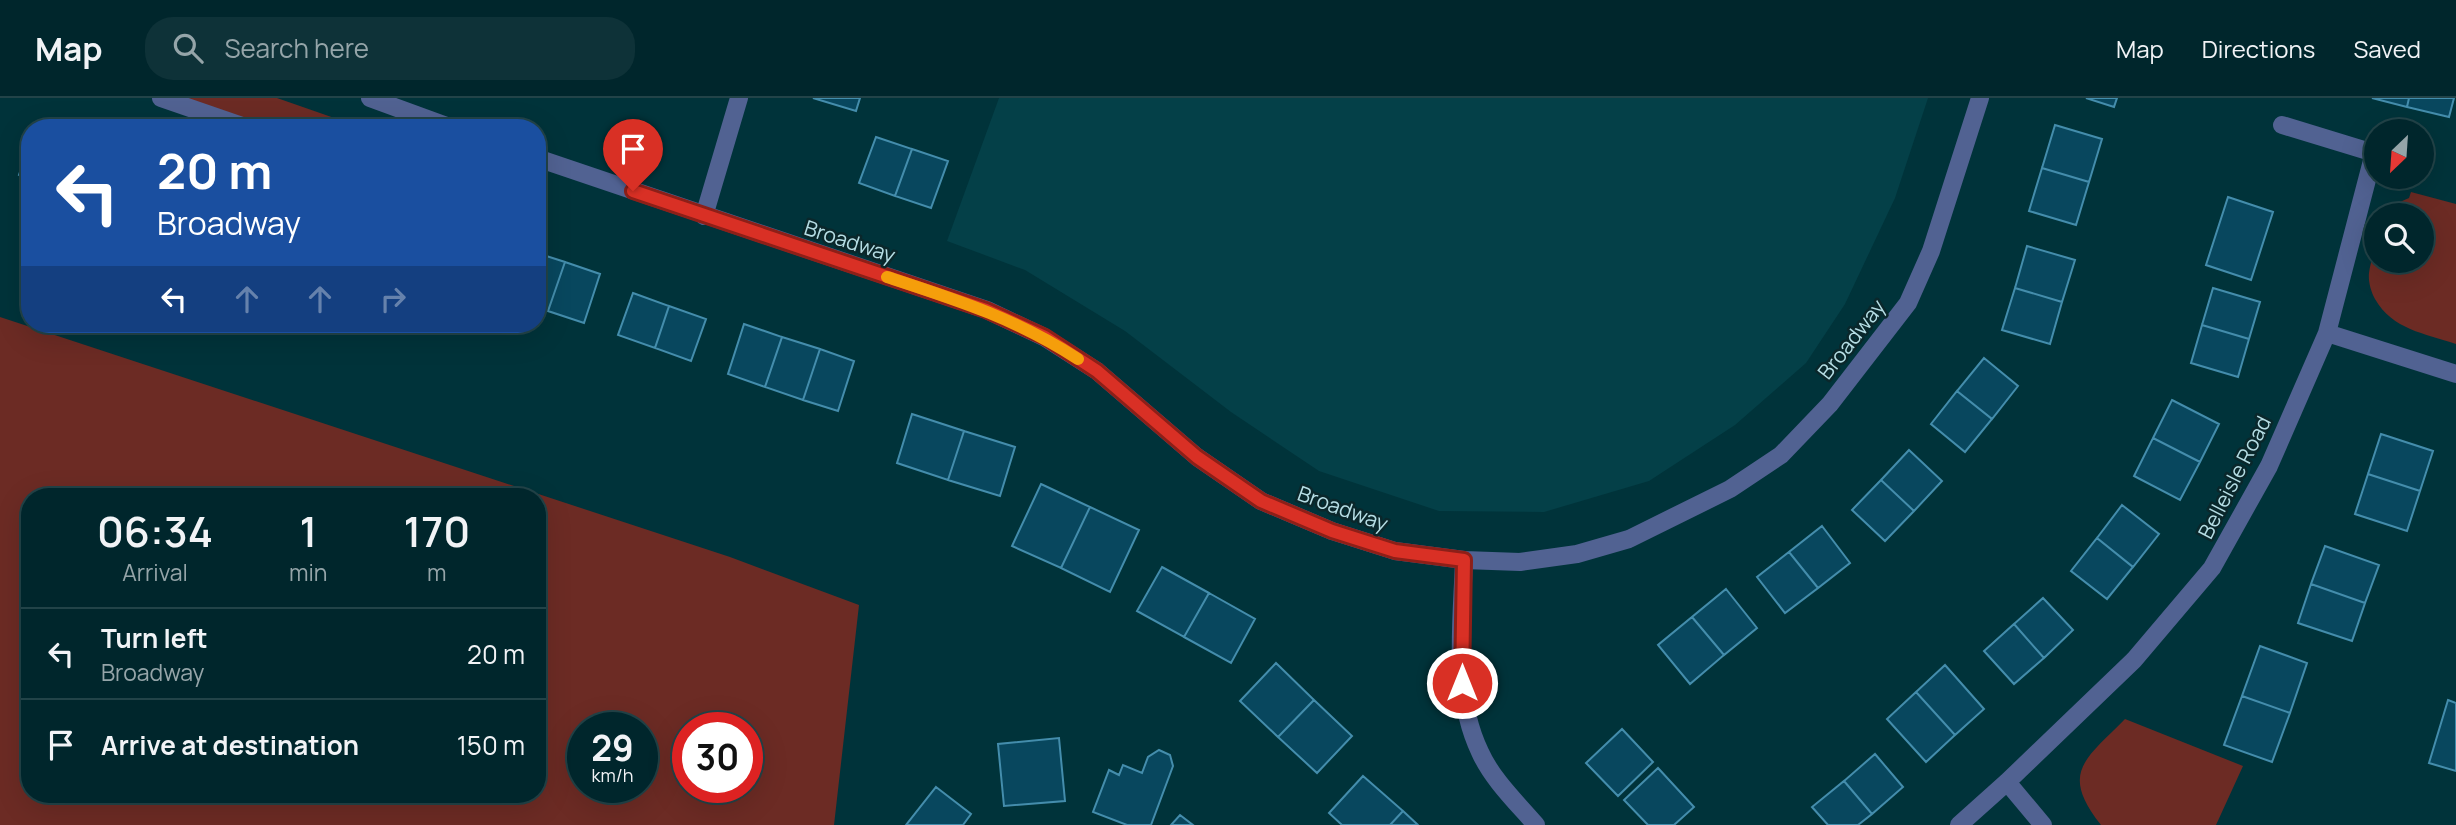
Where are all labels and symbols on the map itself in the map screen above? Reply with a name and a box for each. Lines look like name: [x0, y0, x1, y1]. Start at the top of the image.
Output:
pin: [603, 119, 663, 191]
north arrow: [2364, 119, 2434, 189]
street label: Broadway: [801, 213, 899, 269]
street label: Broadway: [1811, 293, 1891, 385]
street label: Belleisle Road: [2191, 411, 2277, 543]
street label: Broadway: [1294, 479, 1392, 537]
position arrow: [1425, 646, 1499, 720]
speed limit sign: 30: [672, 712, 763, 803]

